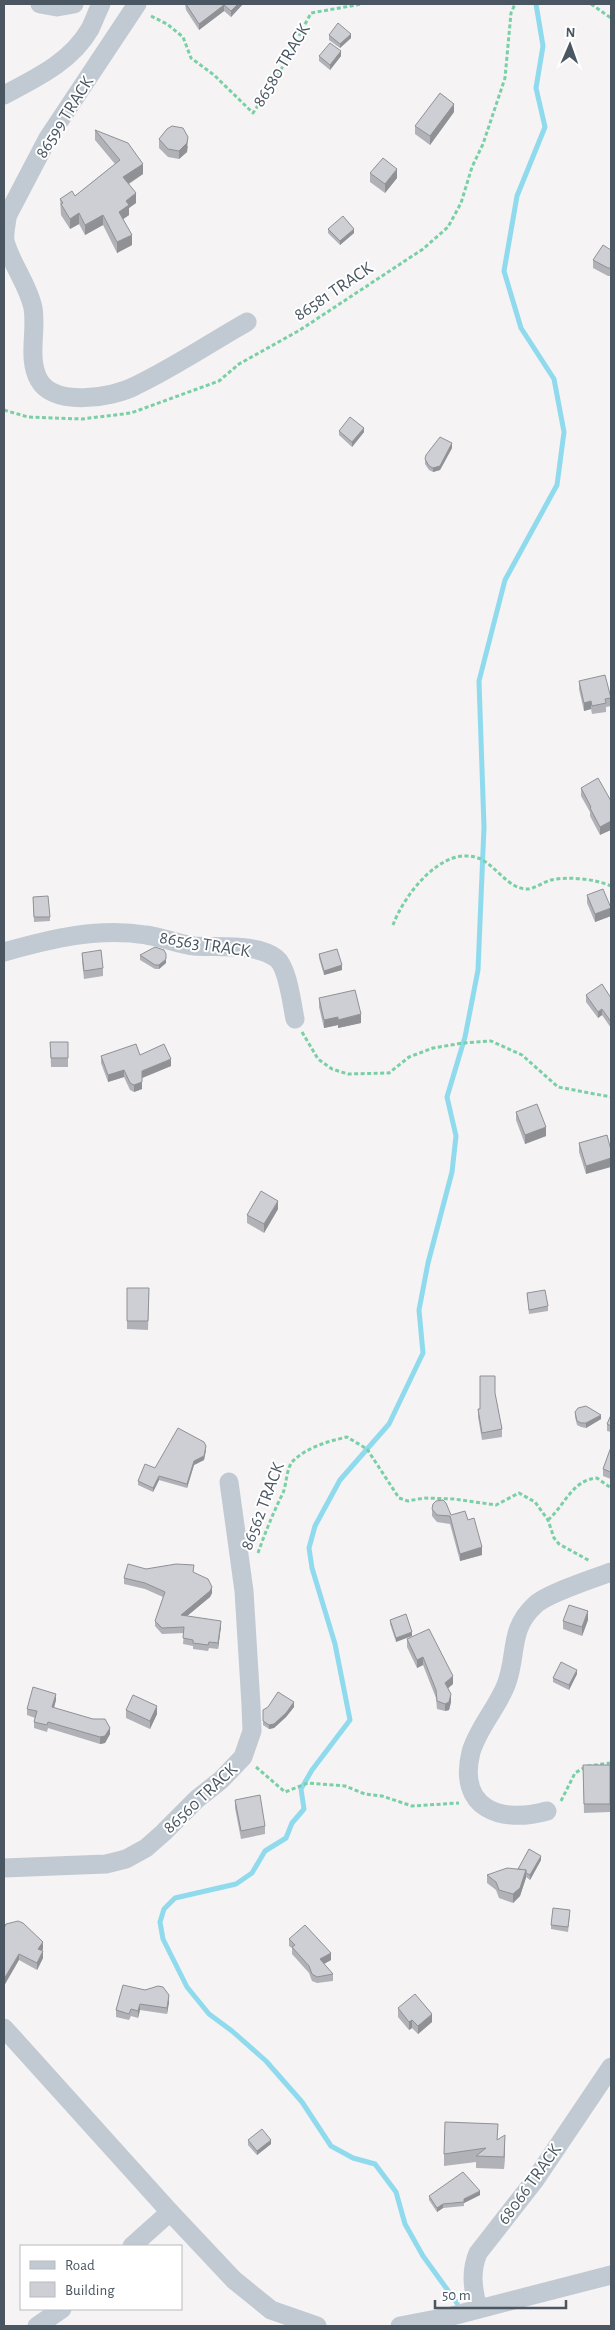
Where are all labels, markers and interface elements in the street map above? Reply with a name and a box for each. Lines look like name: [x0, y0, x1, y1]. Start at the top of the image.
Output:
north arrow: [545, 20, 595, 70]
street label: 86580 TRACK: [250, 21, 314, 110]
text: N: [565, 26, 576, 40]
street label: 86599 TRACK: [33, 73, 97, 162]
street label: 86581 TRACK: [291, 259, 376, 325]
street label: 86563 TRACK: [158, 929, 252, 961]
street label: 86562 TRACK: [238, 1460, 288, 1553]
street label: 86560 TRACK: [160, 1760, 241, 1837]
street label: 68066 TRACK: [495, 2141, 565, 2228]
legend: [20, 2245, 182, 2310]
text: Road: [65, 2258, 95, 2273]
scale bar: [435, 2278, 566, 2310]
text: Building: [65, 2283, 115, 2298]
text: 50 m: [442, 2288, 471, 2303]

